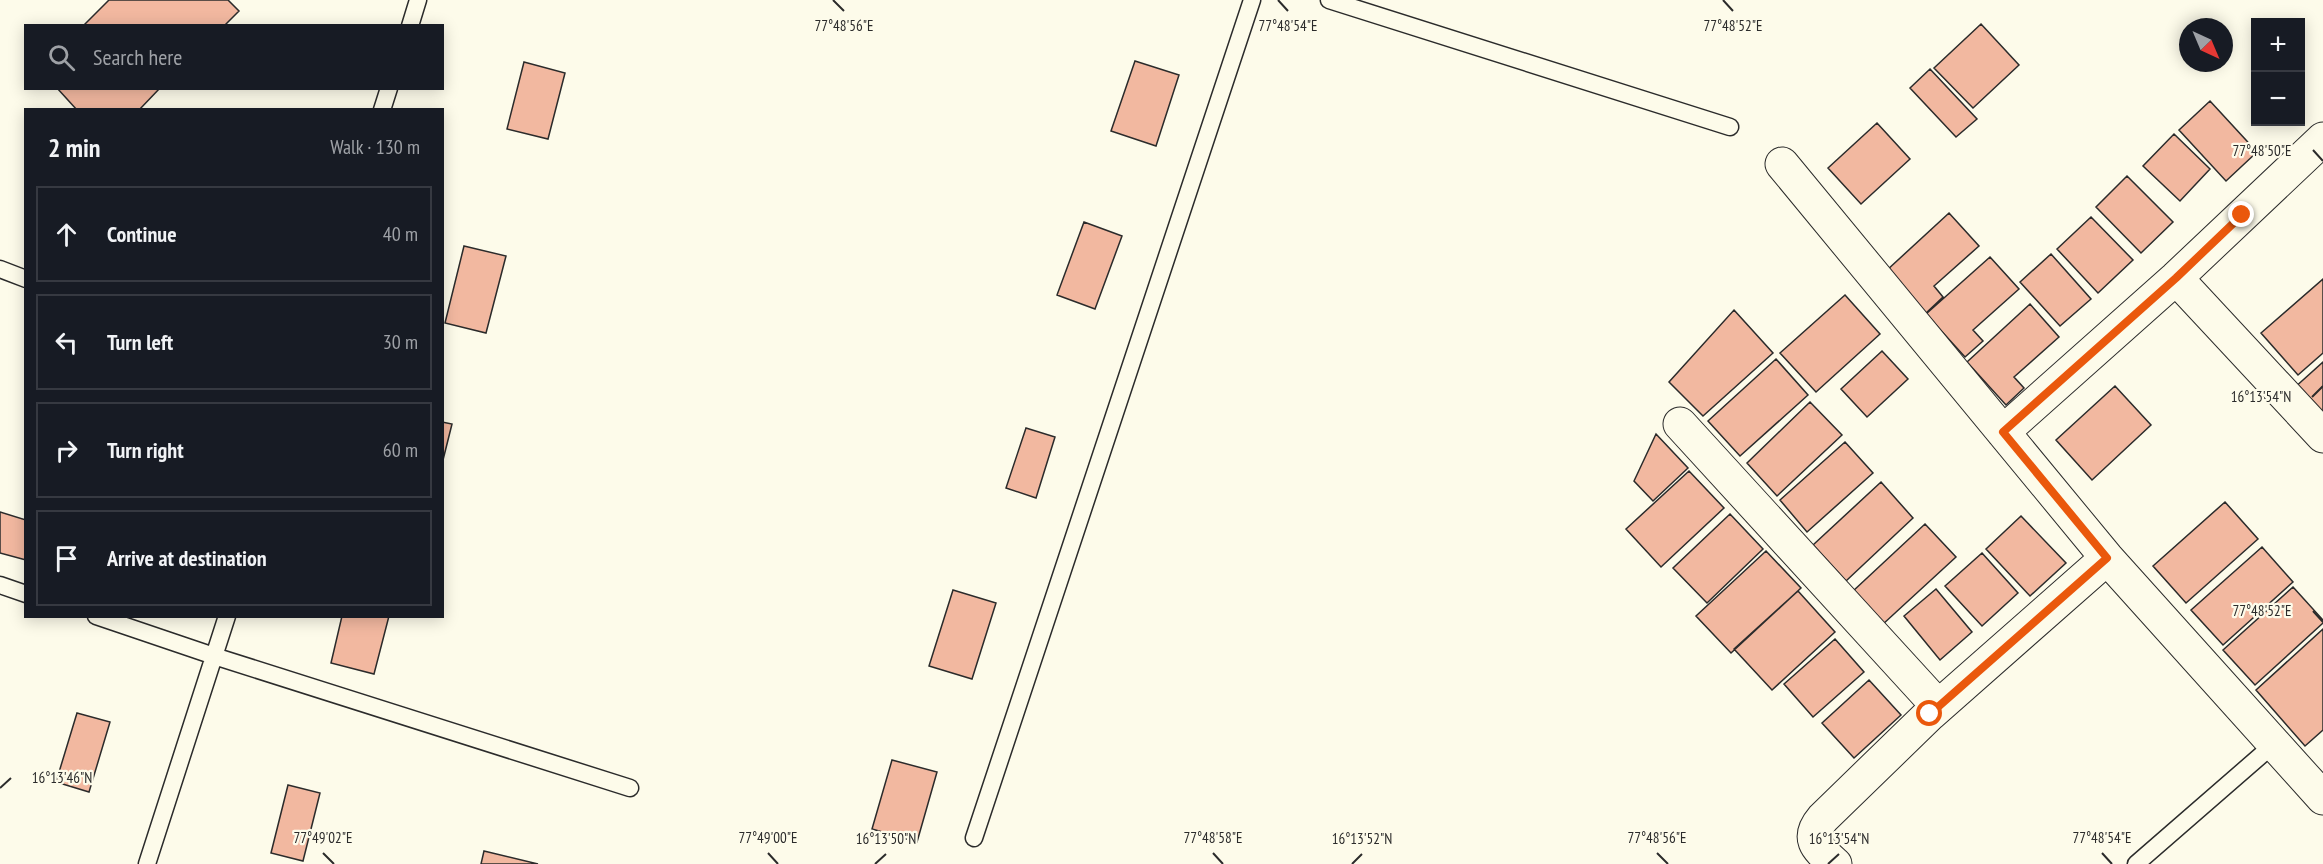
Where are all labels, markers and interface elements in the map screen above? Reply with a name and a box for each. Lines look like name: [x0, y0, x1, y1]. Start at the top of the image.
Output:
text: 77°48'56"E: [814, 16, 874, 35]
text: 77°48'54"E: [1258, 16, 1318, 35]
text: 77°48'52"E: [1703, 16, 1763, 35]
north arrow: [2179, 18, 2233, 72]
map controls: [2251, 18, 2305, 126]
button: +: [2251, 18, 2305, 72]
search box: [24, 24, 444, 90]
icon: search: [45, 41, 78, 74]
text: Search here: [93, 43, 182, 71]
button: −: [2251, 72, 2305, 126]
text: 2 min: [48, 131, 101, 164]
text: Walk · 130 m: [330, 134, 420, 160]
text: 77°48'50"E: [2232, 141, 2292, 160]
route end: [2228, 201, 2254, 227]
icon: ahead: [50, 218, 83, 251]
text: Continue: [107, 220, 177, 248]
text: 40 m: [383, 221, 418, 247]
icon: left: [50, 326, 83, 359]
text: Turn left: [107, 328, 173, 356]
text: 30 m: [383, 329, 418, 355]
text: 16°13'54"N: [2231, 387, 2291, 406]
icon: right: [50, 434, 83, 467]
text: Turn right: [107, 436, 184, 464]
text: 60 m: [383, 437, 418, 463]
icon: arrive: [50, 542, 83, 575]
text: Arrive at destination: [107, 544, 267, 572]
text: 77°48'52"E: [2232, 601, 2292, 620]
route start: [1916, 700, 1942, 726]
text: 16°13'46"N: [32, 768, 92, 787]
text: 77°49'02"E: [293, 828, 353, 847]
text: 77°49'00"E: [738, 828, 798, 847]
text: 77°48'58"E: [1183, 828, 1243, 847]
text: 77°48'56"E: [1627, 828, 1687, 847]
text: 77°48'54"E: [2072, 828, 2132, 847]
text: 16°13'50"N: [856, 829, 916, 848]
text: 16°13'52"N: [1332, 829, 1392, 848]
text: 16°13'54"N: [1809, 829, 1869, 848]

